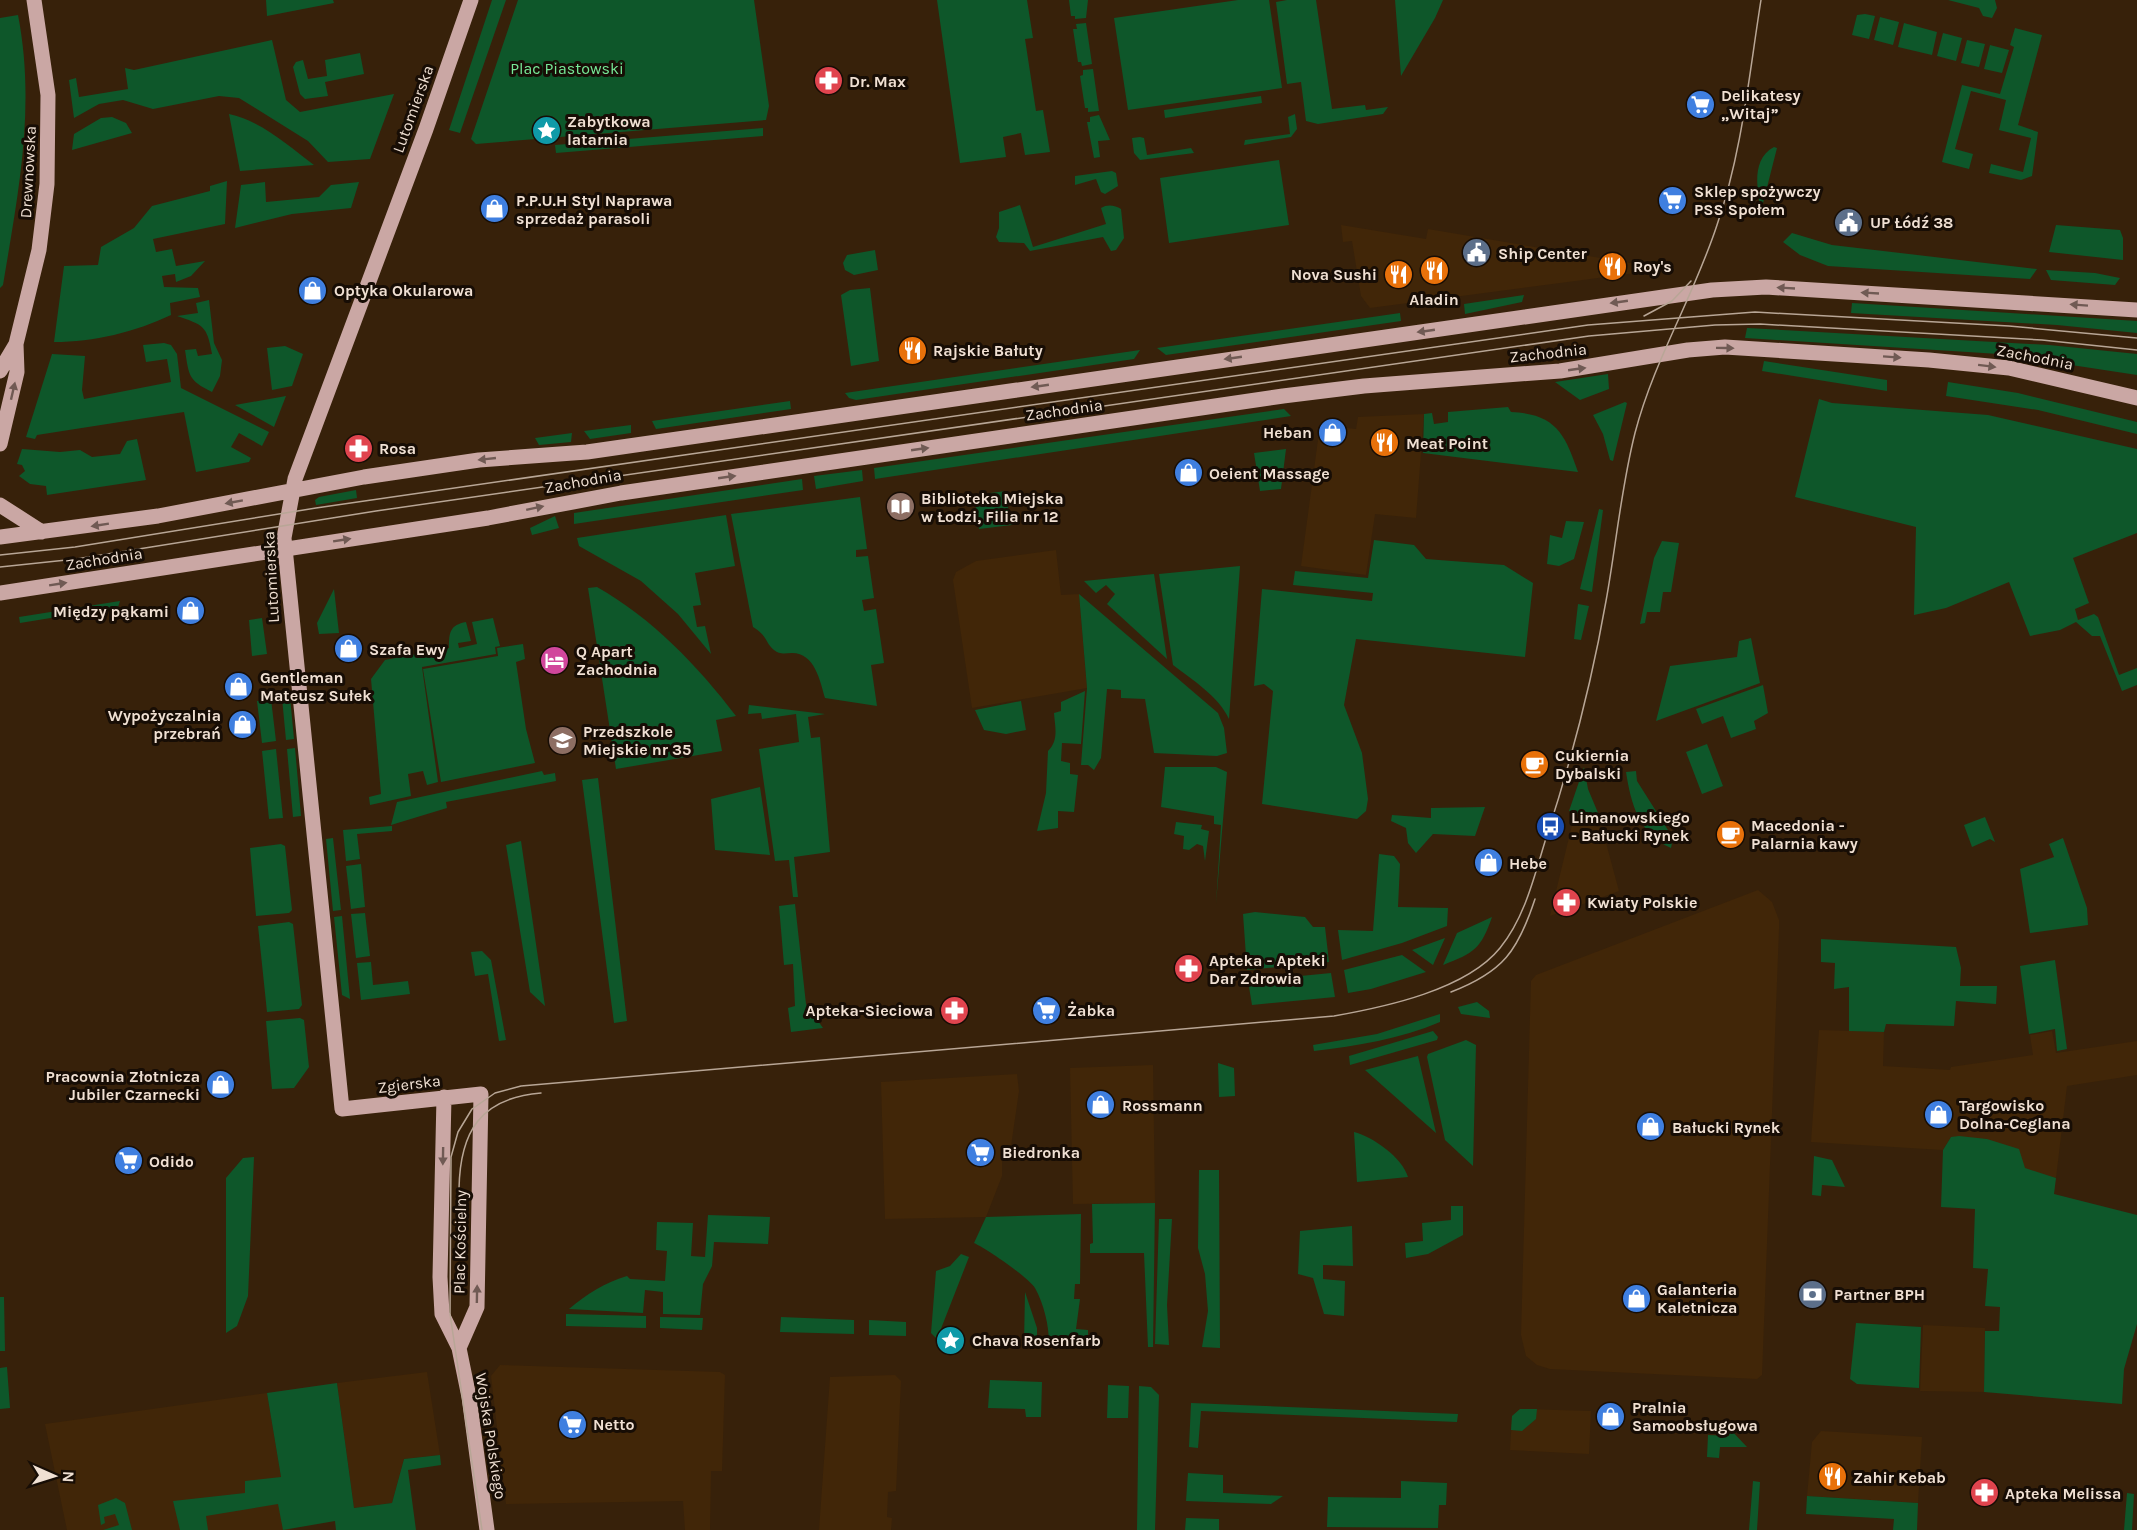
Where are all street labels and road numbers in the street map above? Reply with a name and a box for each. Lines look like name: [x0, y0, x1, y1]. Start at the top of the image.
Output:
street label: Lutomierska: [388, 63, 438, 155]
street label: Drewnowska: [16, 125, 40, 219]
street label: Zachodnia: [1508, 339, 1588, 367]
street label: Zachodnia: [1995, 340, 2075, 374]
street label: Zachodnia: [1024, 395, 1104, 425]
street label: Zachodnia: [543, 465, 623, 497]
street label: Lutomierska: [259, 531, 283, 623]
street label: Zachodnia: [64, 544, 144, 574]
street label: Zgierska: [376, 1071, 442, 1097]
street label: Plac Kościelny: [450, 1189, 470, 1294]
street label: Wojska Polskiego: [472, 1371, 510, 1501]

